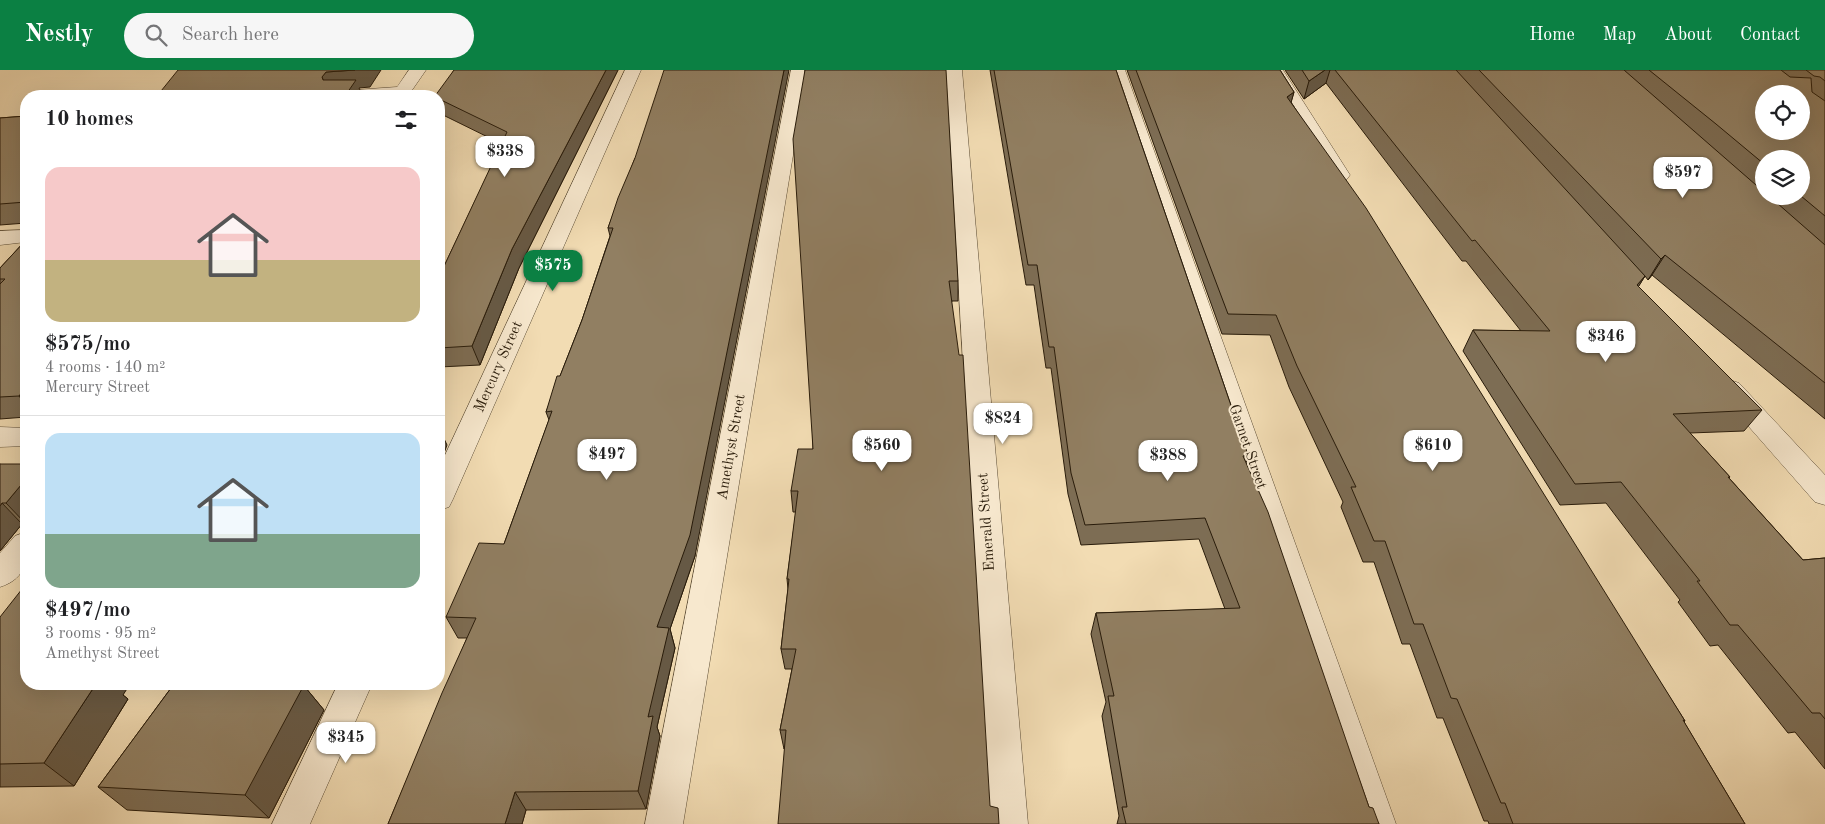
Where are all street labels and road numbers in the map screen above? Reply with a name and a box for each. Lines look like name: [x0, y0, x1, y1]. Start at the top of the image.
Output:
street label: Mercury Street: [472, 319, 526, 415]
street label: Amethyst Street: [715, 393, 749, 501]
street label: Garnet Street: [1225, 403, 1269, 491]
street label: Emerald Street: [976, 472, 998, 572]

